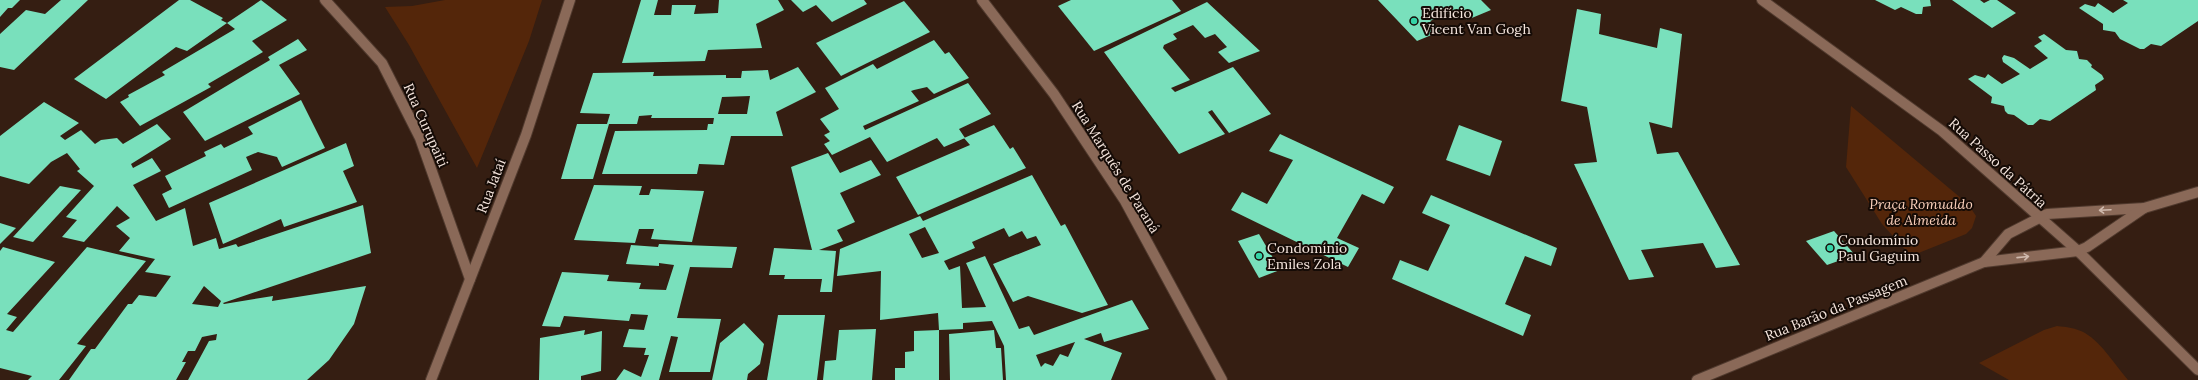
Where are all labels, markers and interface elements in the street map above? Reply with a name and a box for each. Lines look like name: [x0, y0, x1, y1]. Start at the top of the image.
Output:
place label: Edifício Vicent Van Gogh: [1421, 4, 1531, 38]
marker: Edifício Vicent Van Gogh: [1409, 16, 1419, 26]
street label: Rua Curupaiti: [400, 80, 452, 170]
street label: Rua Marquês de Paraná: [1068, 98, 1164, 236]
street label: Rua Passo da Pátria: [1945, 114, 2051, 212]
street label: Rua Jataí: [472, 156, 510, 216]
park label: Praça Romualdo de Almeida: [1869, 195, 1973, 229]
one-way arrow: [2099, 207, 2112, 214]
place label: Condomínio Paul Gaguim: [1838, 231, 1920, 265]
place label: Condomínio Emiles Zola: [1267, 239, 1347, 273]
marker: Condomínio Paul Gaguim: [1825, 243, 1835, 253]
marker: Condomínio Emiles Zola: [1254, 251, 1264, 261]
one-way arrow: [2016, 254, 2029, 261]
street label: Rua Barão da Passagem: [1762, 271, 1910, 345]

